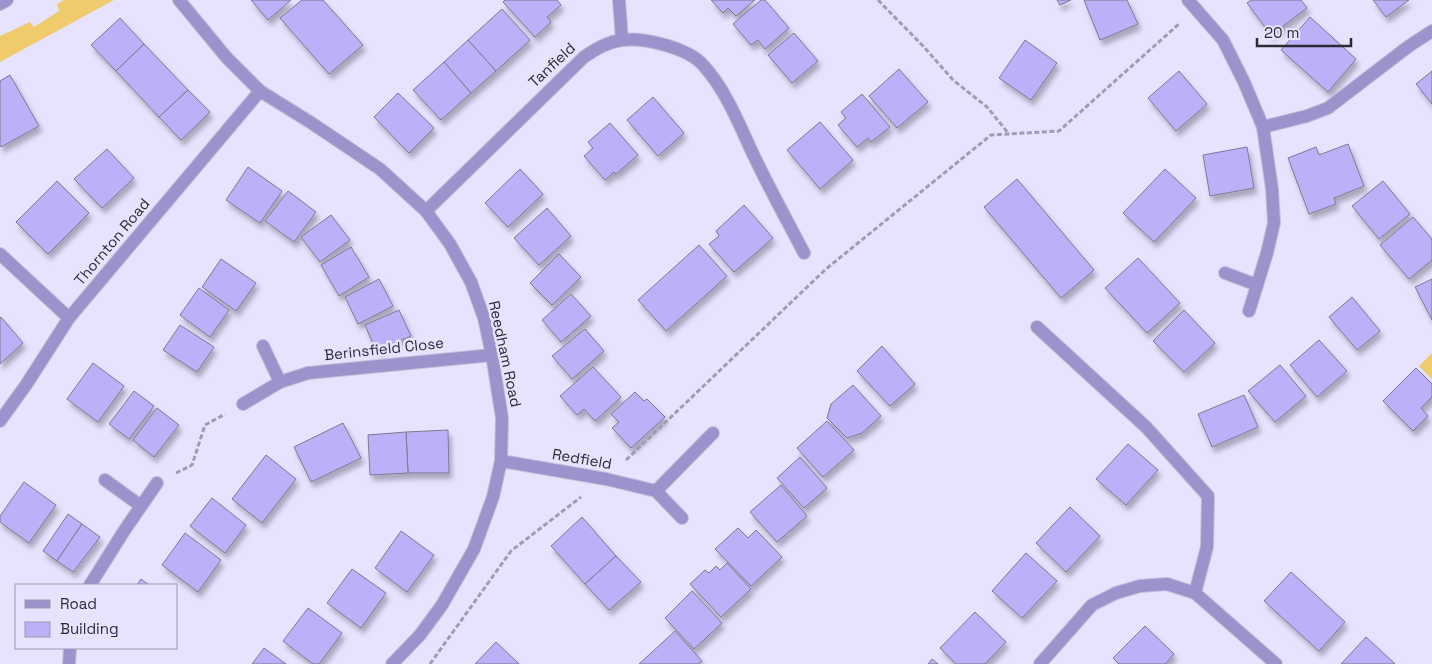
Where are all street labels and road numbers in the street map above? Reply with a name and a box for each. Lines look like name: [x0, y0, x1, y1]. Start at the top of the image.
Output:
street label: Tanfield: [524, 38, 579, 91]
street label: Thornton Road: [70, 194, 154, 289]
street label: Reedham Road: [485, 299, 526, 409]
street label: Berinsfield Close: [323, 333, 445, 364]
street label: Redfield: [551, 444, 613, 473]

